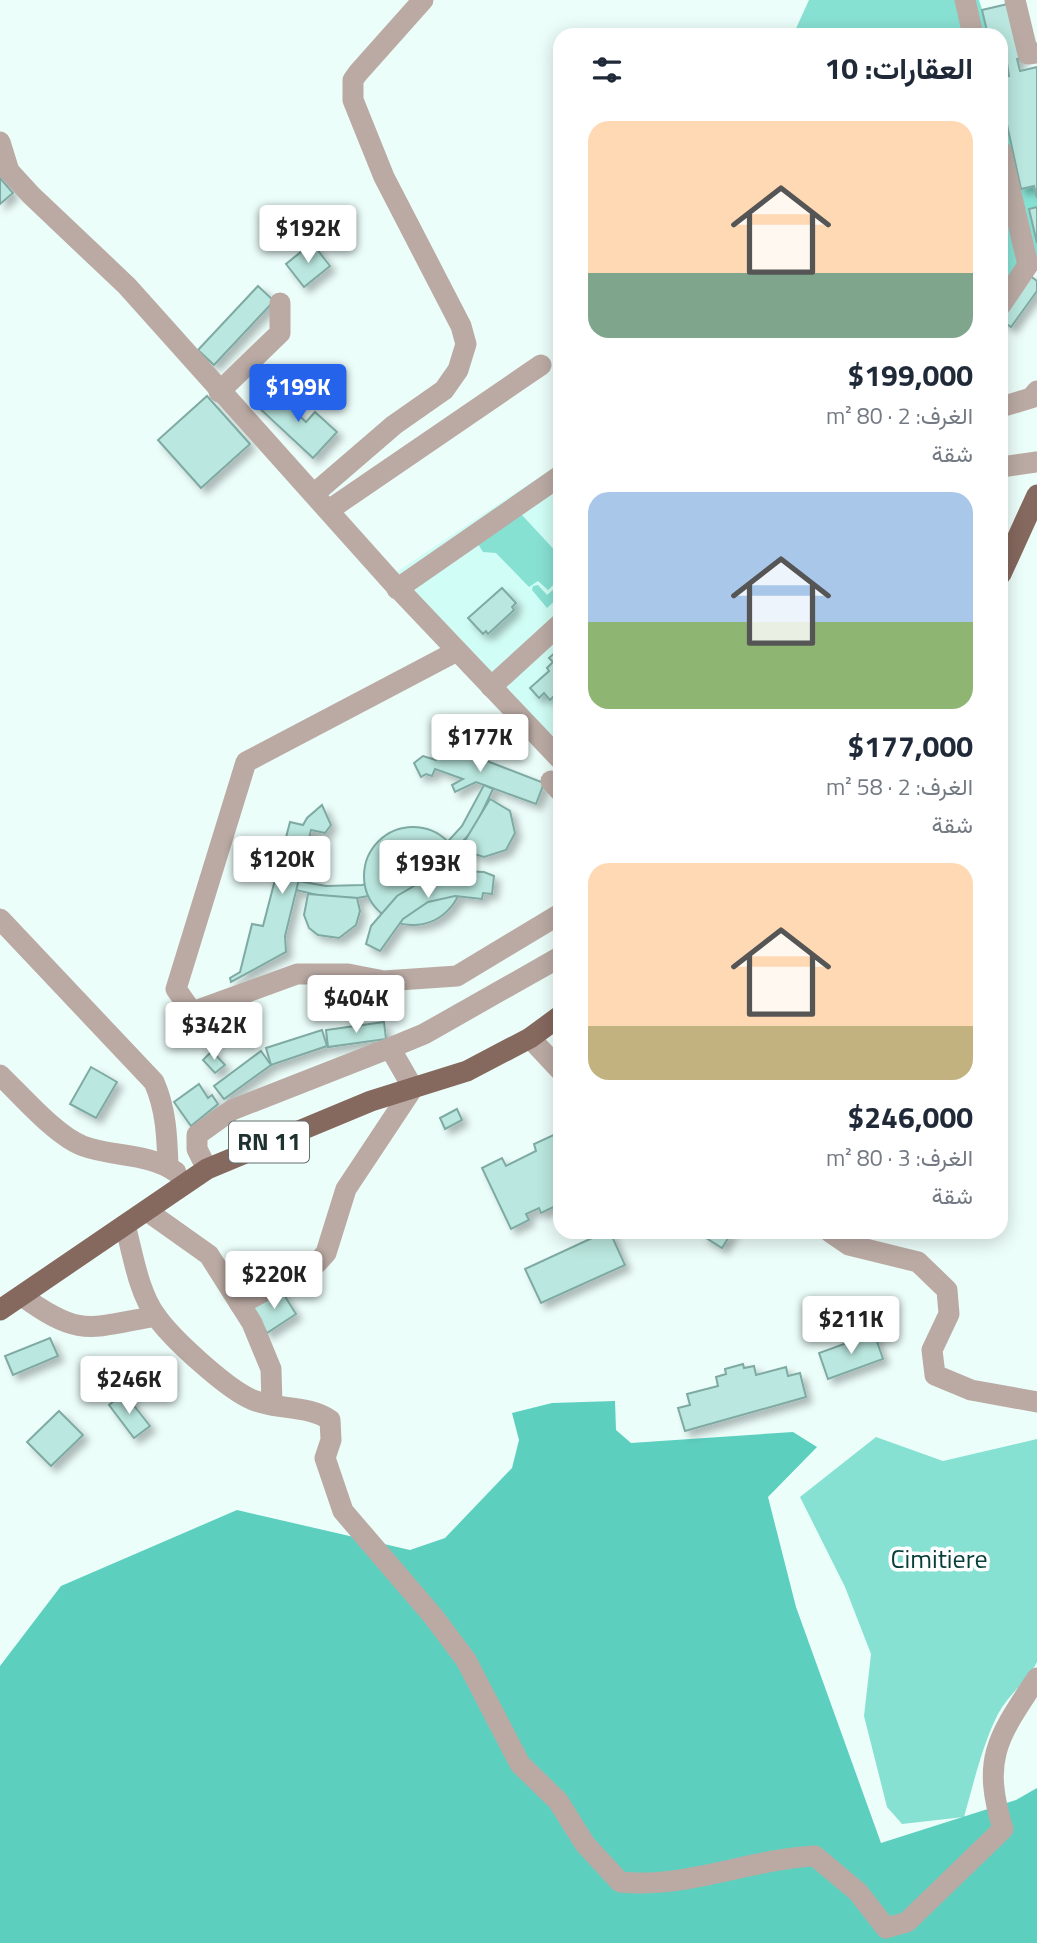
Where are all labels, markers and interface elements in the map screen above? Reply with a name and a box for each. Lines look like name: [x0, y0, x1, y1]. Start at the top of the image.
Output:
text: العقارات: 10: [825, 45, 973, 91]
icon: filters: [588, 51, 626, 89]
icon: home: [718, 167, 844, 293]
pin: $192K: [259, 205, 357, 265]
text: $192K: [275, 210, 341, 245]
text: $199,000: [848, 352, 973, 398]
pin: $199K: [249, 364, 347, 424]
text: $199K: [265, 369, 331, 404]
text: الغرف: 2 · 80 m²: [826, 398, 973, 433]
text: شقة: [931, 436, 973, 471]
icon: home: [718, 538, 844, 664]
pin: $177K: [431, 714, 529, 774]
text: $177K: [447, 719, 513, 754]
text: $177,000: [848, 723, 973, 769]
text: الغرف: 2 · 58 m²: [826, 769, 973, 804]
text: شقة: [931, 807, 973, 842]
pin: $120K: [233, 836, 331, 896]
text: $120K: [249, 841, 315, 876]
pin: $193K: [379, 841, 477, 900]
text: $193K: [395, 845, 461, 880]
icon: home: [718, 909, 844, 1035]
pin: $404K: [307, 976, 405, 1035]
text: $404K: [323, 980, 389, 1015]
pin: $342K: [165, 1002, 263, 1062]
text: $342K: [181, 1007, 247, 1042]
text: $246,000: [848, 1094, 973, 1140]
road number: RN 11: [229, 1122, 309, 1162]
text: الغرف: 3 · 80 m²: [826, 1140, 973, 1175]
text: شقة: [931, 1178, 973, 1213]
pin: $220K: [225, 1252, 323, 1311]
text: $220K: [241, 1256, 307, 1291]
pin: $211K: [802, 1296, 900, 1356]
text: $211K: [818, 1301, 884, 1336]
pin: $246K: [80, 1356, 178, 1416]
text: $246K: [96, 1361, 162, 1396]
park label: Cimitiere: [890, 1539, 988, 1578]

